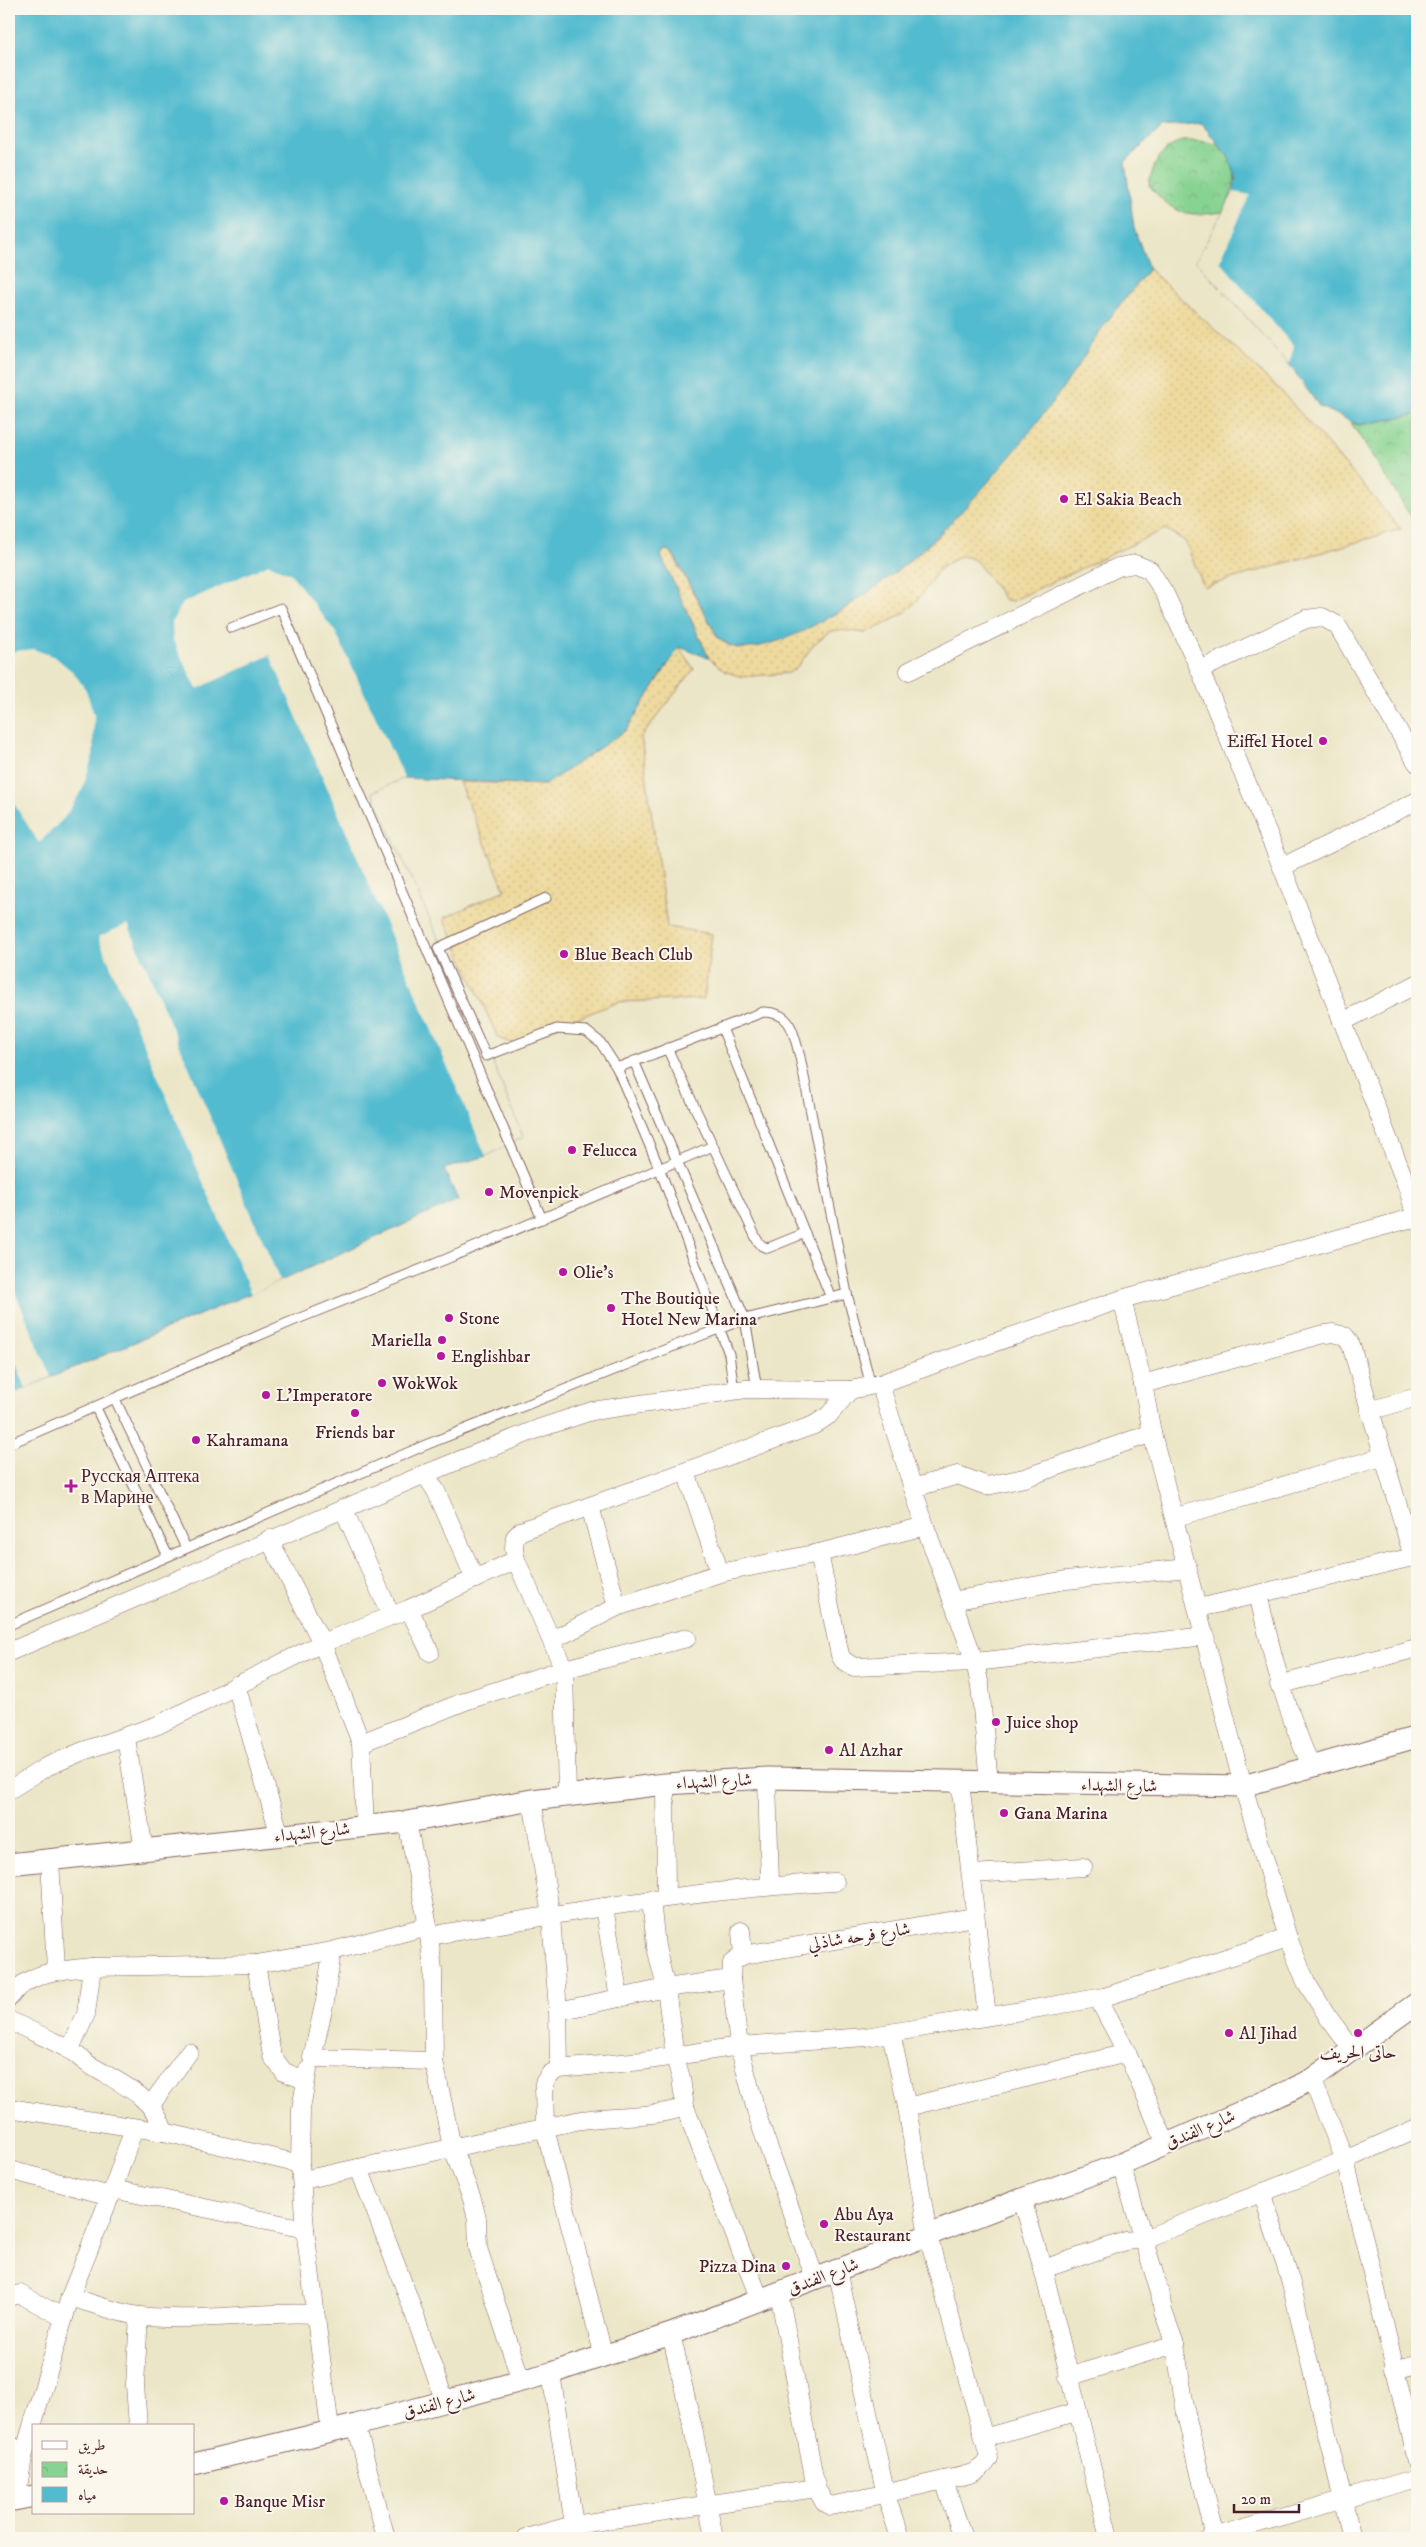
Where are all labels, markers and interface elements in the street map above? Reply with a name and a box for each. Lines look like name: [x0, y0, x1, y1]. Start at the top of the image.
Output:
place label: El Sakia Beach: [1074, 489, 1182, 511]
marker: El Sakia Beach: [1058, 493, 1070, 505]
place label: Eiffel Hotel: [1227, 731, 1314, 753]
marker: Eiffel Hotel: [1317, 735, 1329, 747]
place label: Blue Beach Club: [574, 944, 693, 966]
marker: Blue Beach Club: [558, 948, 570, 960]
place label: Felucca: [582, 1140, 638, 1162]
marker: Felucca: [566, 1144, 578, 1156]
place label: Movenpick: [499, 1182, 579, 1204]
marker: Movenpick: [483, 1186, 495, 1198]
place label: Olie's: [573, 1262, 613, 1284]
marker: Olie's: [557, 1266, 569, 1278]
place label: The Boutique Hotel New Marina: [621, 1288, 757, 1331]
marker: The Boutique Hotel New Marina: [605, 1302, 617, 1314]
place label: Stone: [459, 1308, 500, 1330]
marker: Stone: [443, 1312, 455, 1324]
place label: Mariella: [371, 1330, 432, 1352]
marker: Mariella: [436, 1334, 448, 1346]
place label: Englishbar: [451, 1346, 530, 1368]
marker: Englishbar: [435, 1350, 447, 1362]
place label: WokWok: [391, 1373, 458, 1395]
marker: WokWok: [376, 1377, 388, 1389]
place label: L'Imperatore: [276, 1385, 373, 1407]
marker: L'Imperatore: [260, 1389, 272, 1401]
marker: Friends bar: [349, 1407, 361, 1419]
place label: Friends bar: [315, 1422, 395, 1444]
place label: Kahramana: [206, 1430, 289, 1452]
marker: Kahramana: [190, 1434, 202, 1446]
place label: Русская Аптека в Марине: [81, 1466, 200, 1509]
marker: Русская Аптека в Марине: [65, 1480, 77, 1492]
place label: Juice shop: [1004, 1712, 1078, 1734]
marker: Juice shop: [990, 1716, 1002, 1728]
place label: Al Azhar: [839, 1740, 903, 1762]
marker: Al Azhar: [823, 1744, 835, 1756]
street label: شارع الشهداء: [675, 1769, 753, 1798]
street label: شارع الشهداء: [1080, 1774, 1157, 1801]
place label: Gana Marina: [1014, 1803, 1108, 1825]
marker: Gana Marina: [998, 1807, 1010, 1819]
street label: شارع الشهداء: [273, 1818, 352, 1851]
street label: شارع فرحه شاذلي: [806, 1918, 912, 1959]
place label: Al Jihad: [1239, 2023, 1297, 2045]
marker: Al Jihad: [1223, 2027, 1235, 2039]
marker: حاتى الحريف: [1352, 2027, 1364, 2039]
place label: حاتى الحريف: [1319, 2042, 1397, 2064]
street label: شارع الفندق: [1162, 2105, 1240, 2157]
place label: Abu Aya Restaurant: [834, 2204, 911, 2247]
marker: Abu Aya Restaurant: [818, 2218, 830, 2230]
street label: شارع الفندق: [785, 2253, 863, 2303]
place label: Pizza Dina: [699, 2256, 776, 2278]
marker: Pizza Dina: [780, 2260, 792, 2272]
street label: شارع الفندق: [401, 2384, 479, 2427]
legend: [32, 2424, 195, 2514]
text: طريق: [78, 2436, 105, 2455]
text: حديقة: [78, 2460, 108, 2479]
scale bar: [1234, 2482, 1298, 2514]
text: مياه: [78, 2486, 96, 2505]
text: 20 m: [1241, 2490, 1271, 2509]
place label: Banque Misr: [234, 2491, 325, 2513]
marker: Banque Misr: [218, 2495, 230, 2507]

